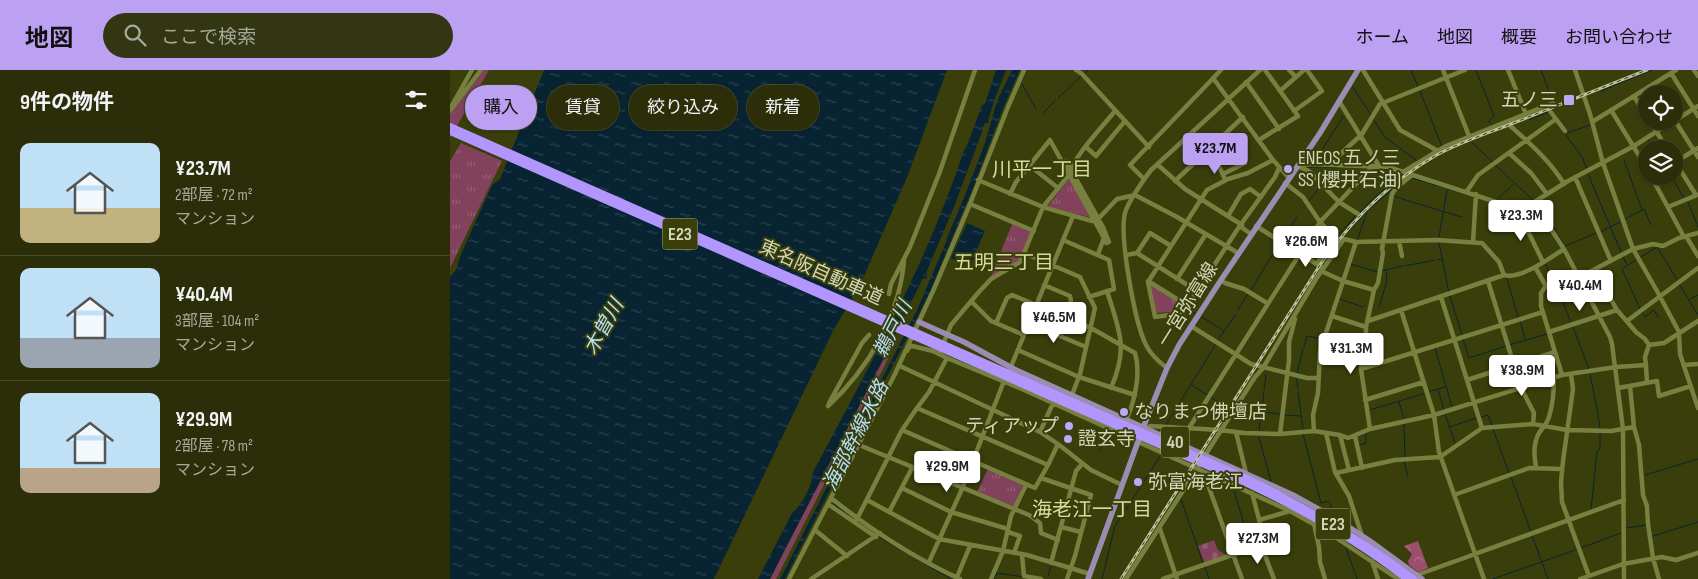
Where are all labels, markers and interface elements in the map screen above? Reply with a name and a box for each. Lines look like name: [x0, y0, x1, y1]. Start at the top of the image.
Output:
search box: [103, 13, 453, 58]
icon: search: [121, 21, 149, 49]
text: 地図: [25, 24, 73, 53]
text: ここで検索: [161, 26, 256, 49]
text: ホーム: [1356, 27, 1409, 48]
text: 地図: [1437, 27, 1473, 48]
text: 概要: [1501, 27, 1537, 48]
text: お問い合わせ: [1565, 27, 1673, 48]
chip: 購入: [465, 85, 537, 130]
chip: 賃貸: [547, 85, 619, 130]
chip: 絞り込み: [629, 85, 737, 130]
chip: 新着: [747, 85, 819, 130]
map controls: [1638, 85, 1683, 185]
button: locate: [1638, 85, 1683, 130]
icon: filters: [402, 86, 430, 114]
place label: 五ノ三: [1501, 89, 1558, 112]
text: 9件の物件: [20, 90, 114, 115]
marker: 五ノ三: [1562, 93, 1576, 107]
pin: ¥23.7M: [1174, 132, 1256, 175]
text: ¥23.7M: [1194, 139, 1236, 158]
button: layers: [1638, 140, 1683, 185]
place label: ENEOS 五ノ三 SS (櫻井石油): [1298, 147, 1401, 192]
text: ¥23.7M: [175, 156, 231, 181]
district label: 川平一丁目: [992, 158, 1092, 182]
icon: home: [60, 163, 120, 223]
marker: ENEOS 五ノ三 SS (櫻井石油): [1282, 163, 1294, 175]
text: 2部屋 · 72 m²: [175, 186, 253, 205]
pin: ¥23.3M: [1480, 200, 1562, 242]
text: ¥23.3M: [1499, 206, 1543, 225]
text: マンション: [175, 210, 255, 229]
road number: E23: [662, 218, 698, 250]
pin: ¥26.6M: [1265, 226, 1347, 268]
text: ¥26.6M: [1284, 232, 1328, 251]
street label: 東名阪自動車道: [756, 235, 886, 311]
district label: 五明三丁目: [954, 251, 1054, 275]
street label: 一宮弥富線: [1153, 259, 1223, 351]
pin: ¥40.4M: [1539, 270, 1621, 312]
text: ¥40.4M: [1558, 276, 1602, 295]
text: ¥40.4M: [175, 282, 233, 307]
icon: home: [60, 288, 120, 348]
water label: 木曽川: [579, 293, 630, 359]
water label: 鵜戸川: [869, 295, 918, 361]
pin: ¥46.5M: [1013, 302, 1095, 344]
text: ¥46.5M: [1032, 308, 1076, 327]
text: 3部屋 · 104 m²: [175, 312, 259, 331]
pin: ¥31.3M: [1310, 332, 1392, 375]
text: マンション: [175, 336, 255, 355]
text: ¥31.3M: [1330, 339, 1372, 358]
pin: ¥38.9M: [1481, 354, 1563, 397]
text: ¥38.9M: [1500, 361, 1544, 380]
water label: 海部幹線水路: [818, 375, 895, 495]
place label: なりまつ佛壇店: [1134, 401, 1267, 424]
marker: なりまつ佛壇店: [1118, 406, 1130, 418]
text: ¥29.9M: [175, 407, 232, 432]
icon: home: [60, 413, 120, 473]
place label: ティアップ: [965, 415, 1059, 438]
marker: ティアップ: [1063, 420, 1075, 432]
road number: 40: [1161, 427, 1189, 458]
place label: 證玄寺: [1078, 428, 1135, 451]
marker: 證玄寺: [1062, 433, 1074, 445]
text: 2部屋 · 78 m²: [175, 437, 253, 456]
pin: ¥29.9M: [906, 450, 988, 493]
text: ¥29.9M: [925, 457, 969, 476]
text: マンション: [175, 461, 255, 480]
place label: 弥富海老江: [1148, 471, 1243, 494]
marker: 弥富海老江: [1132, 476, 1144, 488]
district label: 海老江一丁目: [1032, 498, 1152, 522]
road number: E23: [1316, 508, 1350, 539]
pin: ¥27.3M: [1217, 522, 1299, 565]
text: ¥27.3M: [1237, 529, 1279, 548]

